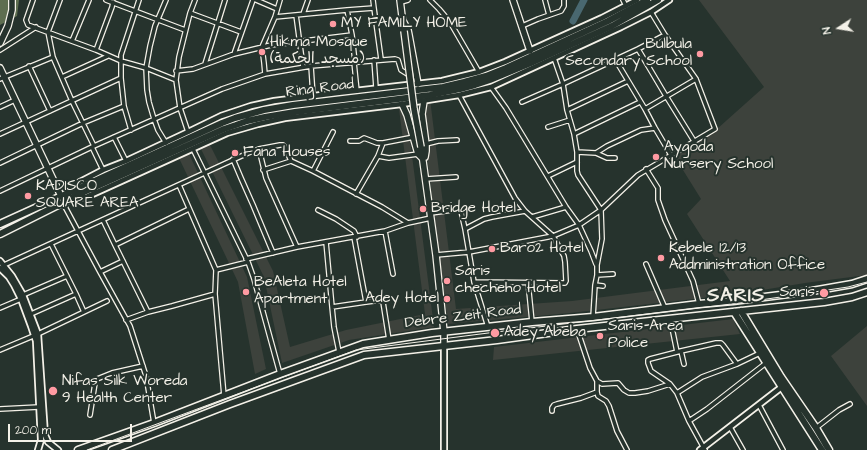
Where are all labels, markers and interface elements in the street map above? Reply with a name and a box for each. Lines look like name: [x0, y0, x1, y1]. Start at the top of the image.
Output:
north arrow: [819, 8, 859, 48]
place label: MY FAMILY HOME: [341, 15, 467, 33]
marker: MY FAMILY HOME: [328, 19, 338, 29]
text: N: [819, 26, 835, 36]
place label: Hikma Mosque (مسجد الحكمة): [270, 34, 368, 69]
place label: Bulbula Secondary School: [565, 36, 692, 71]
marker: Hikma Mosque (مسجد الحكمة): [257, 47, 267, 57]
marker: Bulbula Secondary School: [695, 49, 705, 59]
street label: Ring Road: [285, 76, 355, 102]
place label: Aygoda Nursery School: [664, 139, 773, 174]
place label: Fana Houses: [243, 144, 330, 162]
marker: Fana Houses: [230, 148, 240, 158]
marker: Aygoda Nursery School: [651, 152, 661, 162]
place label: KADISCO SQUARE AREA: [36, 178, 139, 213]
marker: KADISCO SQUARE AREA: [23, 191, 33, 201]
place label: Bridge Hotel: [431, 200, 516, 218]
marker: Bridge Hotel: [418, 204, 428, 214]
place label: Baro2 Hotel: [500, 240, 584, 258]
place label: Kebele 12/13 Addministration Office: [669, 240, 825, 275]
marker: Baro2 Hotel: [487, 244, 497, 254]
marker: Kebele 12/13 Addministration Office: [656, 253, 666, 263]
place label: Saris checheho Hotel: [455, 263, 561, 298]
place label: BeAleta Hotel Apartment: [254, 274, 347, 309]
marker: Saris checheho Hotel: [442, 276, 452, 286]
place label: Saris: [780, 284, 815, 302]
district label: SARIS: [707, 286, 765, 308]
marker: BeAleta Hotel Apartment: [241, 287, 251, 297]
marker: Saris: [818, 287, 830, 299]
place label: Adey Hotel: [365, 290, 439, 308]
marker: Adey Hotel: [442, 294, 452, 304]
street label: Debre Zeit Road: [404, 301, 522, 333]
place label: Saris Area Police: [608, 318, 683, 353]
place label: Adey Abeba: [504, 324, 586, 342]
marker: Adey Abeba: [489, 327, 501, 339]
marker: Saris Area Police: [595, 331, 605, 341]
place label: Nifas Silk Woreda 9 Health Center: [62, 373, 187, 408]
marker: Nifas Silk Woreda 9 Health Center: [47, 385, 59, 397]
scale bar: [10, 416, 134, 442]
text: 200 m: [15, 422, 51, 439]

